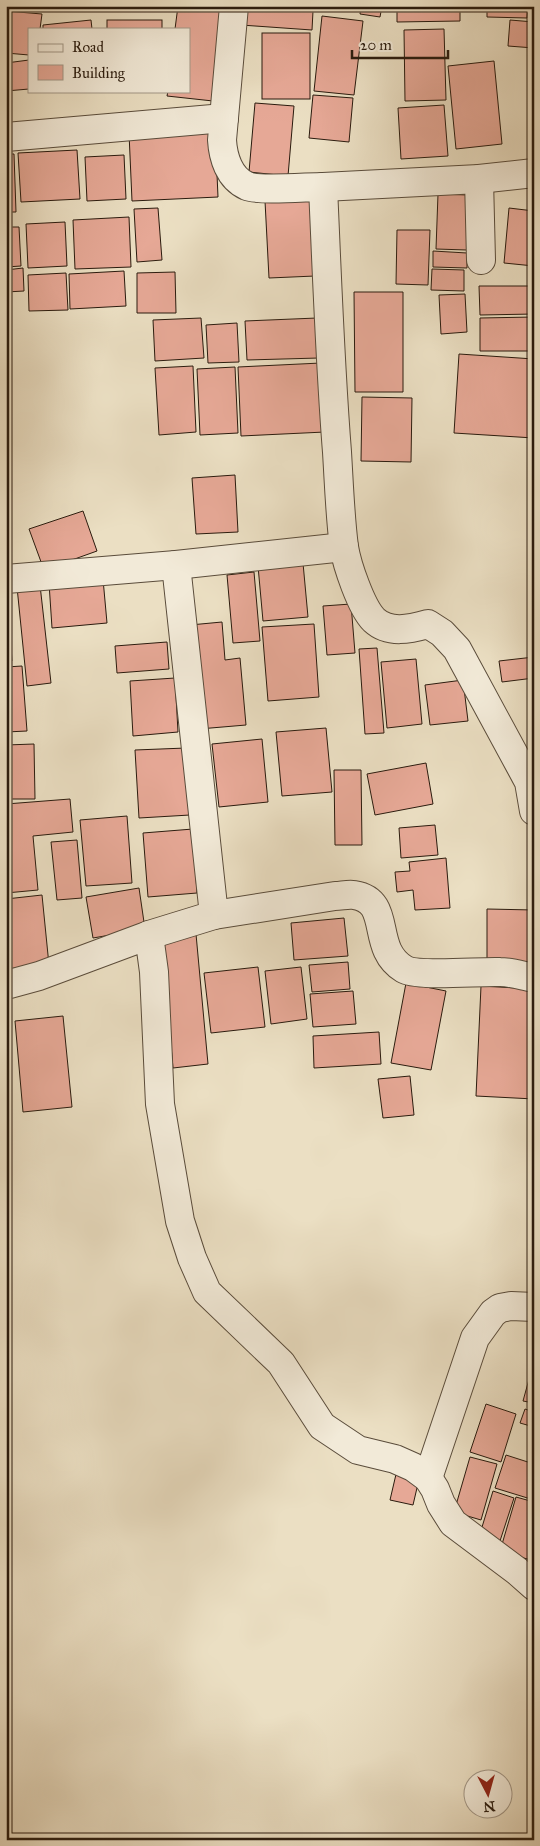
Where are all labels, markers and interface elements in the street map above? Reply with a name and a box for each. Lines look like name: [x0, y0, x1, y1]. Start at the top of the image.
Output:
legend: [28, 28, 190, 92]
scale bar: [352, 28, 449, 60]
text: 20 m: [360, 36, 392, 54]
text: Road: [72, 38, 104, 56]
text: Building: [72, 64, 126, 82]
north arrow: [462, 1768, 512, 1818]
text: N: [482, 1797, 496, 1816]

